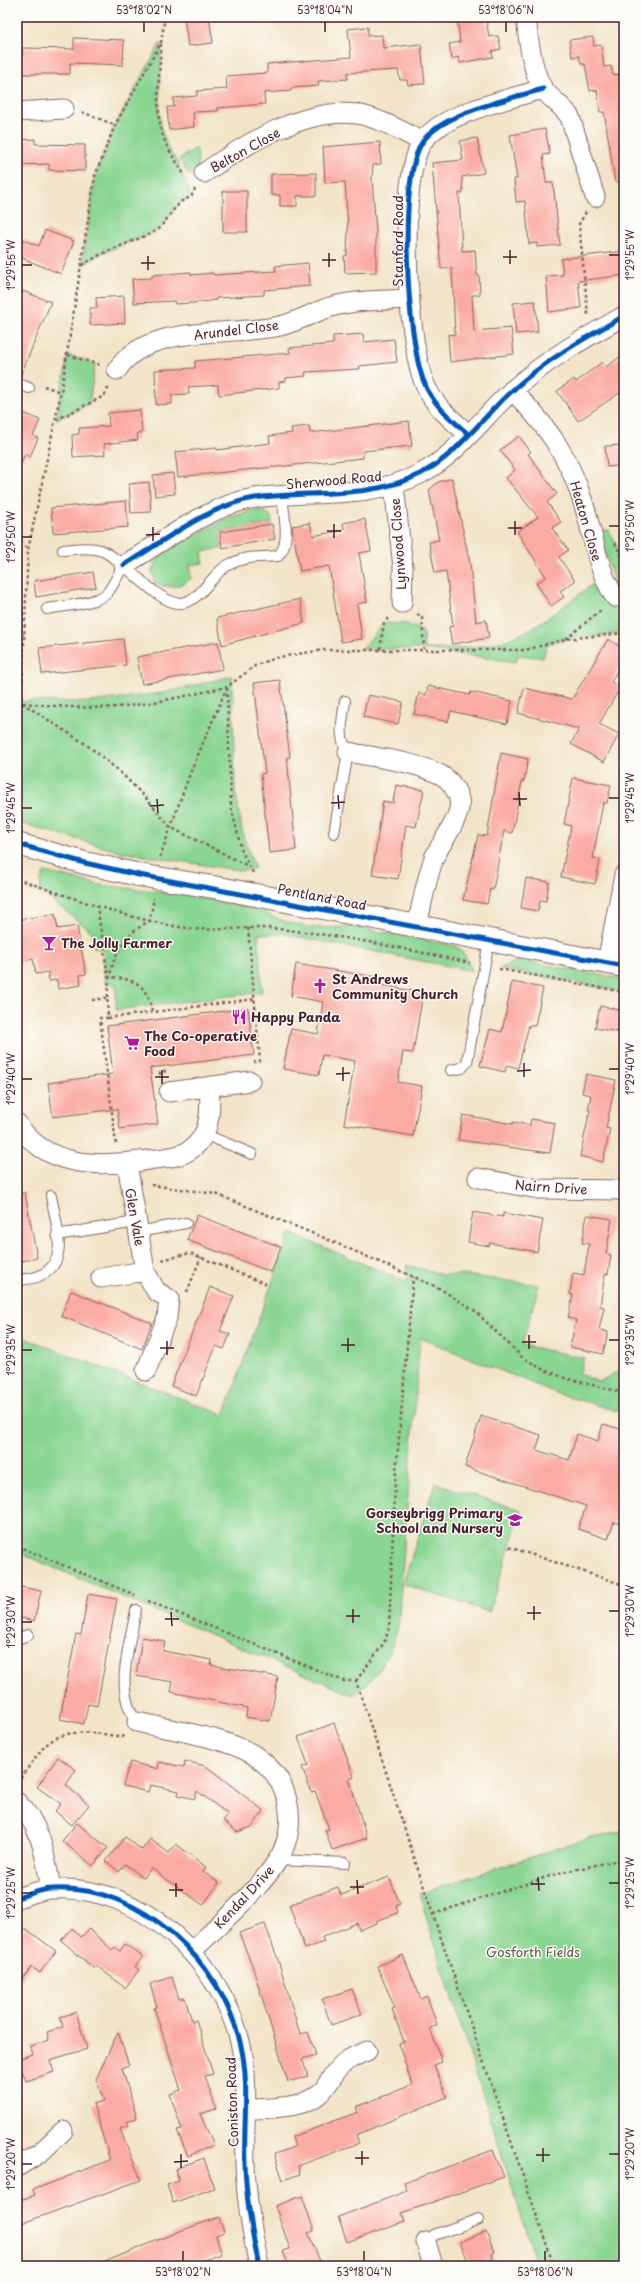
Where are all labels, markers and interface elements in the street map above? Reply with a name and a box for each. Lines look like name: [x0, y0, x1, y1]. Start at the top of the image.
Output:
text: 53°18'02"N: [116, 2, 172, 17]
text: 53°18'04"N: [297, 2, 353, 17]
text: 53°18'06"N: [478, 2, 534, 17]
street label: Belton Close: [206, 122, 283, 177]
street label: Stanford Road: [388, 195, 407, 287]
text: 1°29'55"W: [622, 229, 637, 281]
text: 1°29'55"W: [3, 239, 18, 291]
street label: Arundel Close: [192, 315, 280, 344]
street label: Sherwood Road: [285, 466, 383, 493]
street label: Heaton Close: [566, 479, 607, 563]
street label: Lynwood Close: [385, 497, 410, 591]
text: 1°29'50"W: [622, 499, 637, 552]
text: 1°29'50"W: [3, 510, 18, 563]
text: 1°29'45"W: [622, 772, 637, 824]
text: 1°29'45"W: [3, 782, 18, 834]
street label: Pentland Road: [276, 879, 368, 914]
place label: The Jolly Farmer: [61, 933, 172, 952]
bar icon: The Jolly Farmer: [40, 934, 58, 952]
place label: St Andrews Community Church: [332, 969, 458, 1003]
church icon: St Andrews Community Church: [311, 977, 329, 995]
place label: Happy Panda: [251, 1007, 341, 1026]
restaurant icon: Happy Panda: [230, 1008, 248, 1026]
place label: The Co-operative Food: [144, 1026, 257, 1060]
supermarket icon: The Co-operative Food: [123, 1034, 141, 1052]
text: 1°29'40"W: [622, 1042, 637, 1095]
text: 1°29'40"W: [3, 1052, 18, 1105]
street label: Nairn Drive: [514, 1174, 588, 1199]
street label: Glen Vale: [121, 1186, 150, 1247]
text: 1°29'35"W: [622, 1314, 637, 1366]
text: 1°29'35"W: [3, 1324, 18, 1376]
place label: Gorseybrigg Primary School and Nursery: [366, 1503, 503, 1537]
school or university icon: Gorseybrigg Primary School and Nursery: [506, 1511, 524, 1529]
text: 1°29'30"W: [622, 1584, 637, 1637]
text: 1°29'30"W: [3, 1595, 18, 1648]
text: 1°29'25"W: [622, 1856, 637, 1909]
street label: Kendal Drive: [209, 1861, 278, 1933]
text: 1°29'25"W: [3, 1866, 18, 1919]
park label: Gosforth Fields: [486, 1942, 580, 1961]
street label: Coniston Road: [220, 2056, 243, 2148]
text: 1°29'20"W: [622, 2127, 637, 2180]
text: 1°29'20"W: [3, 2137, 18, 2190]
text: 53°18'02"N: [155, 2264, 211, 2279]
text: 53°18'04"N: [336, 2264, 392, 2279]
text: 53°18'06"N: [517, 2264, 573, 2279]

